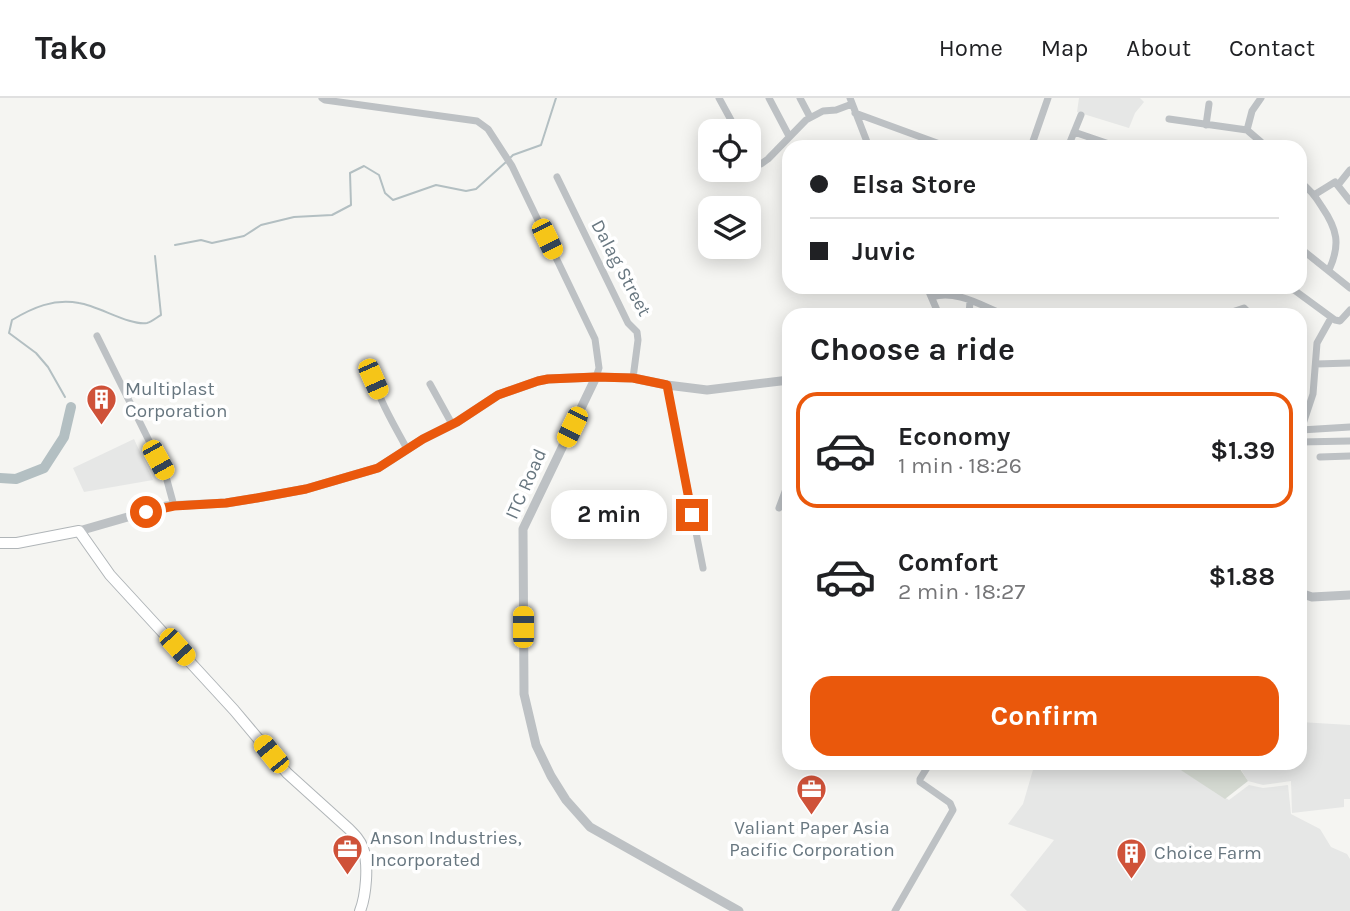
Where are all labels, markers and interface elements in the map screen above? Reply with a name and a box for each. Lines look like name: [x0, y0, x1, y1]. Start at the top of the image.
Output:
text: Tako: [35, 29, 107, 67]
text: Home: [939, 34, 1003, 62]
text: Map: [1041, 34, 1088, 62]
text: About: [1126, 34, 1191, 62]
text: Contact: [1229, 34, 1315, 62]
map controls: [698, 119, 761, 259]
button: locate: [698, 119, 761, 182]
text: Elsa Store: [852, 169, 976, 200]
button: layers: [698, 196, 761, 259]
car: [529, 216, 566, 262]
street label: Dalag Street: [586, 216, 656, 320]
text: Juvic: [852, 236, 916, 267]
text: Choose a ride: [810, 331, 1015, 368]
car: [355, 356, 392, 402]
place label: Multiplast Corporation: [125, 378, 227, 422]
building icon: Multiplast Corporation: [85, 383, 119, 427]
car: [554, 404, 591, 450]
icon: car: [814, 419, 877, 482]
text: Economy: [898, 421, 1010, 452]
text: $1.39: [1210, 435, 1275, 466]
car: [139, 437, 178, 483]
street label: ITC Road: [501, 445, 551, 523]
text: 1 min · 18:26: [898, 452, 1022, 479]
callout: 2 min: [552, 490, 668, 540]
route start: [130, 496, 162, 528]
route end: [676, 499, 708, 531]
text: 2 min: [577, 501, 641, 528]
icon: car: [814, 545, 877, 608]
text: Comfort: [898, 547, 999, 578]
text: $1.88: [1209, 561, 1275, 592]
text: 2 min · 18:27: [898, 578, 1025, 605]
car: [513, 606, 534, 648]
car: [156, 624, 199, 670]
button: Confirm: [810, 676, 1279, 756]
car: [250, 731, 293, 777]
office icon: Valiant Paper Asia Pacific Corporation: [795, 772, 829, 816]
place label: Valiant Paper Asia Pacific Corporation: [729, 817, 895, 861]
place label: Anson Industries, Incorporated: [370, 827, 522, 871]
office icon: Anson Industries, Incorporated: [330, 832, 364, 876]
building icon: Choice Farm: [1114, 836, 1148, 880]
place label: Choice Farm: [1154, 842, 1262, 864]

